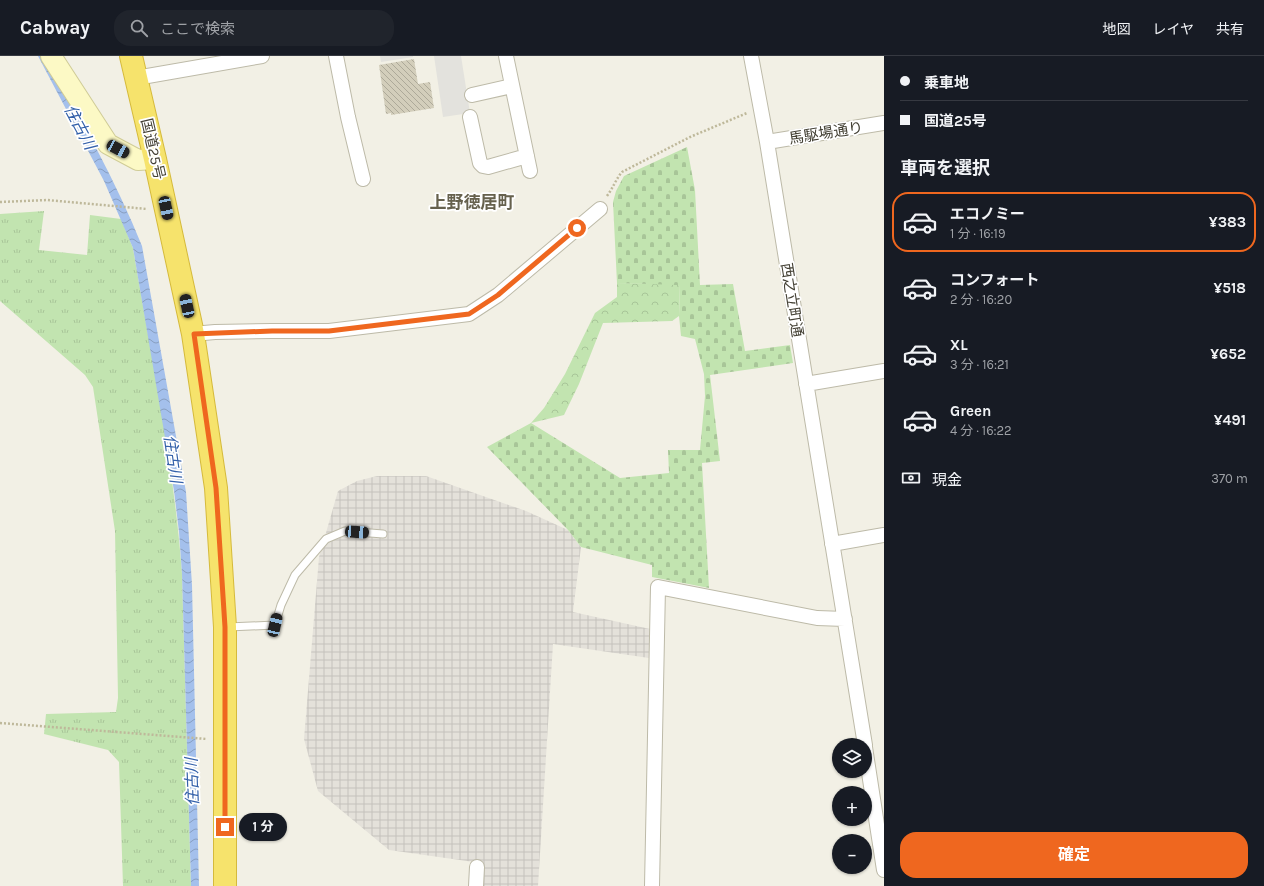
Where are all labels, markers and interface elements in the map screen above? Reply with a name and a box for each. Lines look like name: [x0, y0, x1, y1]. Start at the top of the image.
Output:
search box: [114, 10, 394, 46]
text: Cabway: [20, 17, 90, 39]
icon: search: [128, 17, 150, 39]
text: ここで検索: [160, 20, 235, 38]
text: 地図: [1102, 21, 1130, 38]
text: レイヤ: [1152, 21, 1194, 38]
text: 共有: [1216, 21, 1244, 38]
text: 乗車地: [924, 74, 969, 92]
water label: 住古川: [60, 101, 101, 154]
text: 国道25号: [924, 112, 987, 130]
street label: 国道25号: [137, 117, 169, 181]
street label: 馬駆場通り: [788, 118, 864, 148]
car: [105, 138, 131, 160]
text: 車両を選択: [900, 157, 990, 179]
district label: 上野徳居町: [430, 192, 515, 212]
car: [158, 195, 174, 221]
icon: car: [902, 204, 938, 240]
text: エコノミー: [950, 205, 1025, 223]
text: ¥383: [1209, 213, 1246, 231]
route start: [568, 219, 586, 237]
text: 1 分 · 16:19: [950, 226, 1005, 241]
street label: 西之立町通: [777, 262, 807, 338]
icon: car: [902, 270, 938, 306]
text: コンフォート: [950, 271, 1040, 289]
text: ¥518: [1213, 279, 1246, 297]
text: 2 分 · 16:20: [950, 292, 1012, 307]
car: [179, 293, 195, 319]
icon: car: [902, 336, 938, 372]
text: XL: [950, 336, 968, 354]
text: ¥652: [1210, 345, 1246, 363]
text: 3 分 · 16:21: [950, 357, 1009, 372]
icon: car: [902, 402, 938, 438]
text: Green: [950, 402, 991, 420]
text: ¥491: [1214, 411, 1246, 429]
text: 4 分 · 16:22: [950, 423, 1012, 438]
water label: 住古川: [160, 434, 186, 486]
icon: cash: [900, 467, 922, 489]
text: 現金: [932, 471, 962, 489]
text: 370 m: [1211, 471, 1248, 486]
car: [345, 525, 369, 539]
car: [266, 612, 284, 638]
map controls: [832, 738, 872, 874]
button: layers: [832, 738, 872, 778]
water label: 住古川: [182, 756, 202, 806]
button: +: [832, 786, 872, 826]
callout: 1 分: [239, 813, 287, 841]
route end: [216, 818, 234, 836]
text: 1 分: [253, 819, 273, 834]
button: 確定: [900, 832, 1248, 878]
button: −: [832, 834, 872, 874]

